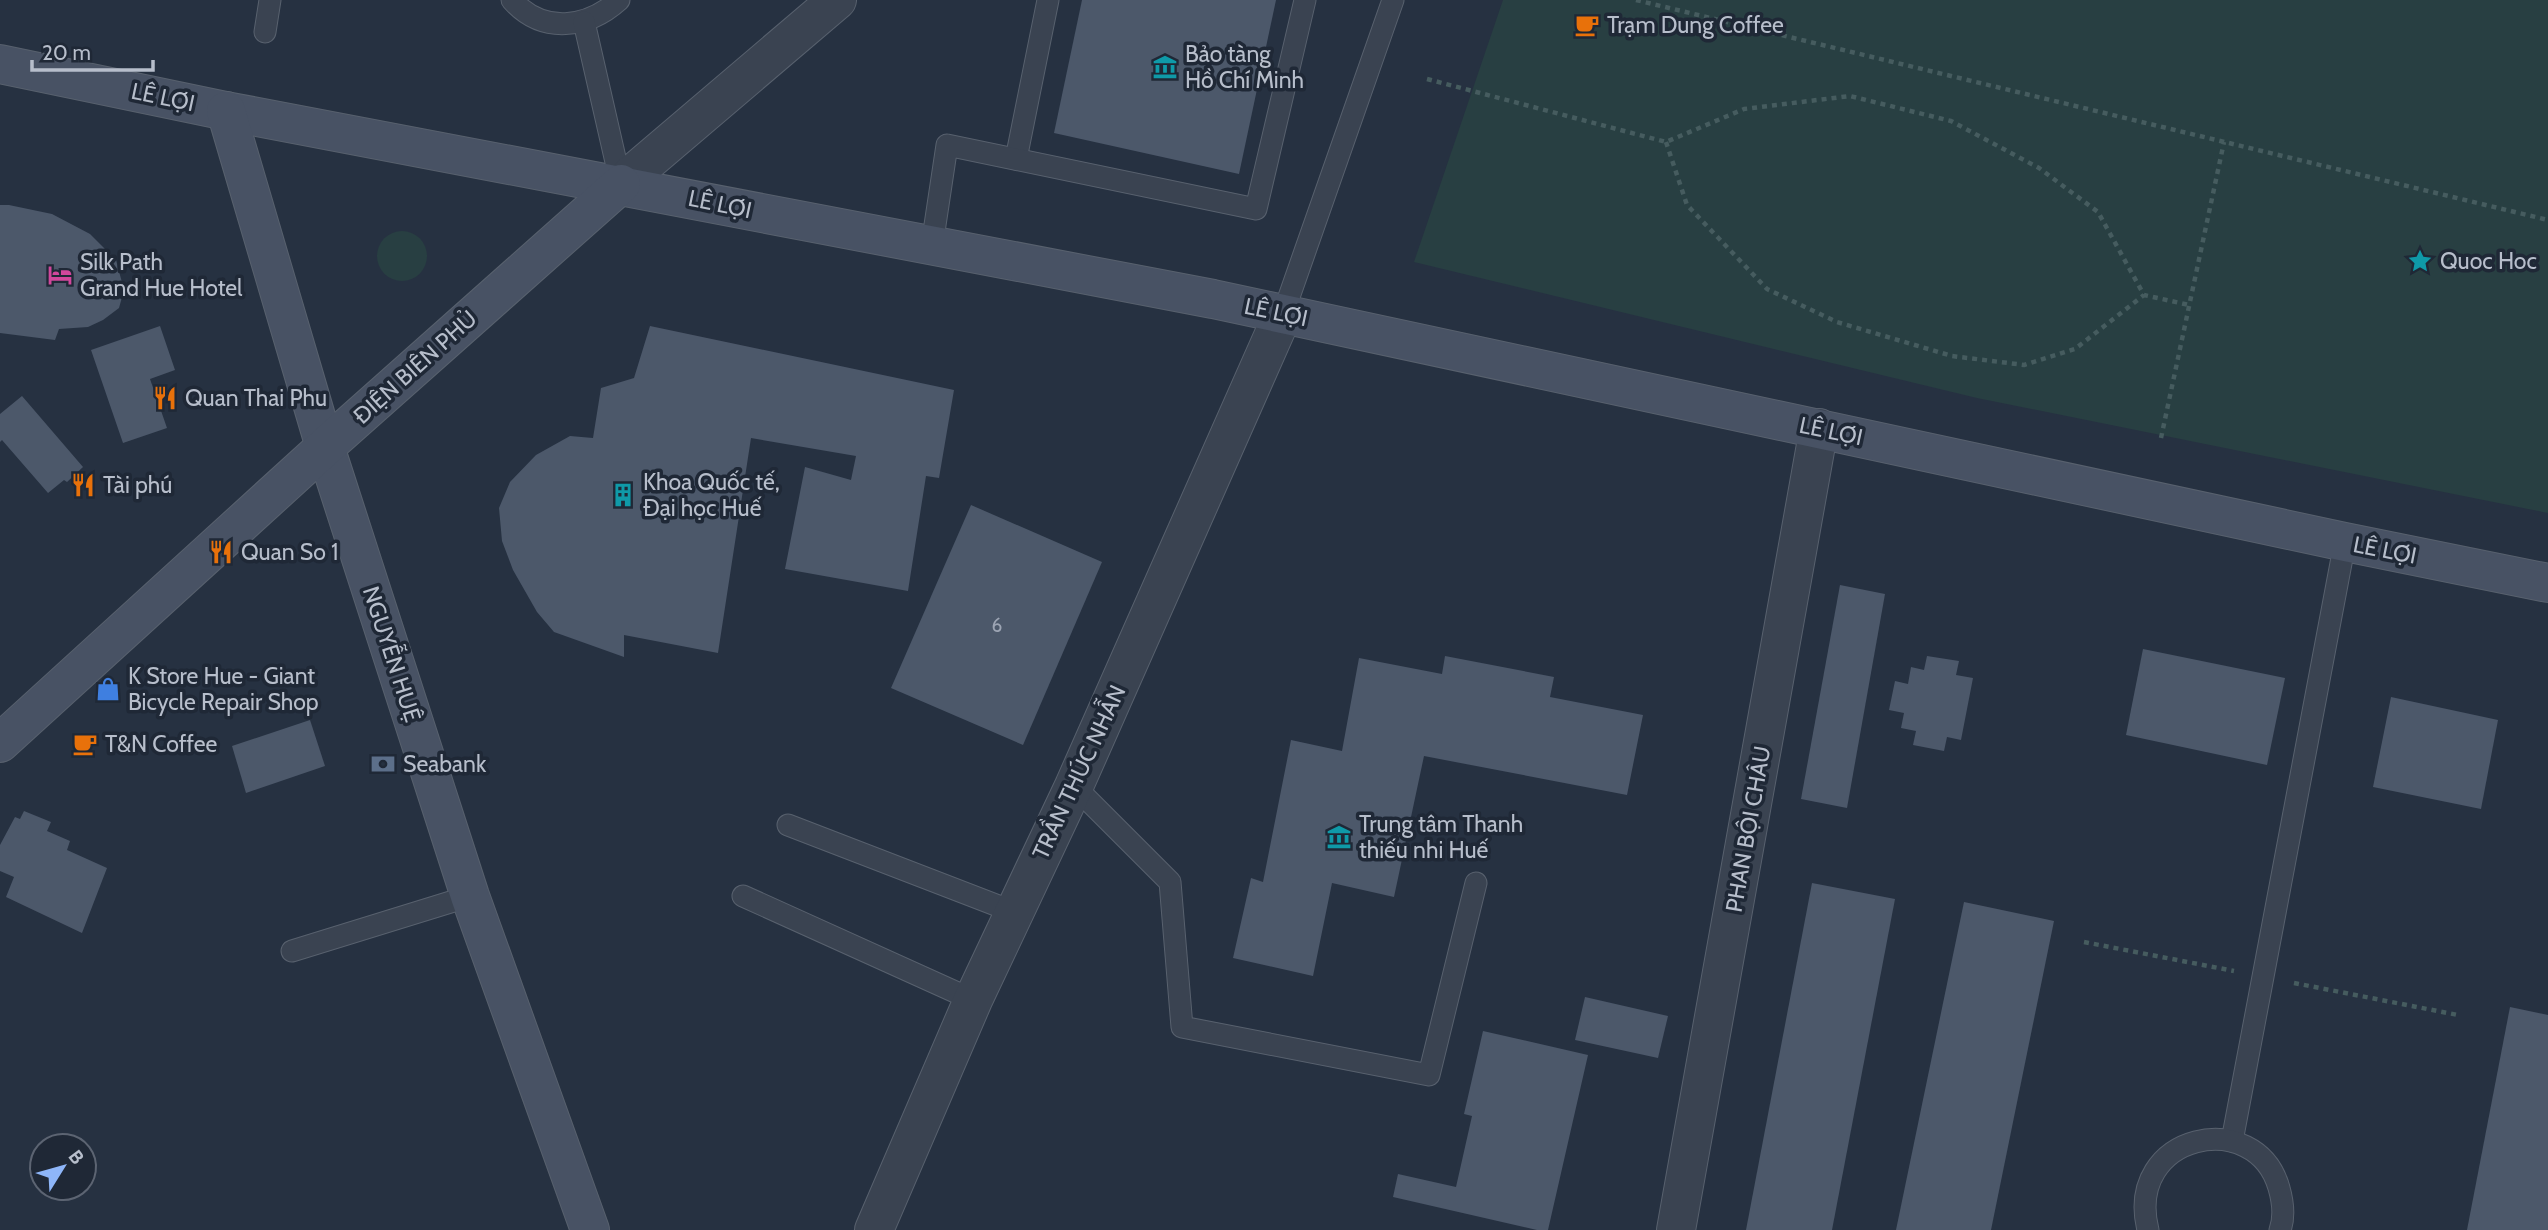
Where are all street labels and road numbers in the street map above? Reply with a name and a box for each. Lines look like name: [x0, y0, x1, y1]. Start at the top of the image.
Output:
street label: LÊ LỢI: [129, 77, 197, 117]
street label: LÊ LỢI: [686, 184, 754, 224]
street label: LÊ LỢI: [1242, 292, 1310, 332]
street label: ĐIỆN BIÊN PHỦ: [347, 303, 483, 430]
street label: LÊ LỢI: [1797, 411, 1865, 451]
street label: LÊ LỢI: [2351, 530, 2419, 570]
street label: NGUYỄN HUỆ: [357, 582, 430, 725]
street label: TRẦN THÚC NHẪN: [1024, 679, 1132, 864]
street label: PHAN BỘI CHÂU: [1719, 744, 1776, 914]

